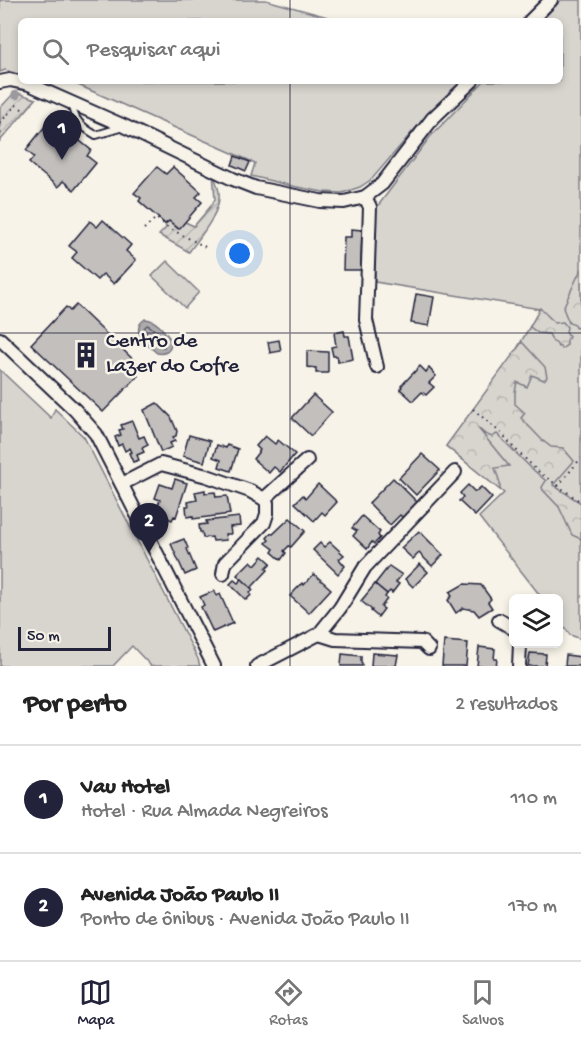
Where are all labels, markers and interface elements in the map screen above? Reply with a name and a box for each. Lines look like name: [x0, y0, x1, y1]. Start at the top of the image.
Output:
search box: [18, 18, 563, 84]
icon: search: [39, 35, 72, 68]
text: Pesquisar aqui: [87, 38, 221, 64]
pin: 1: [42, 110, 82, 160]
your location: [225, 239, 254, 268]
place label: Centro de Lazer do Cofre: [106, 329, 240, 380]
building icon: Centro de Lazer do Cofre: [71, 340, 101, 370]
pin: 2: [130, 504, 168, 553]
map controls: [509, 594, 563, 648]
button: layers: [509, 594, 563, 648]
scale bar: [18, 624, 111, 652]
text: 50 m: [27, 628, 60, 647]
text: Por perto: [24, 690, 127, 721]
text: 2 resultados: [455, 694, 557, 717]
text: Vau Hotel: [81, 775, 170, 801]
text: 1: [39, 788, 48, 811]
text: 110 m: [511, 788, 557, 811]
text: Hotel · Rua Almada Negreiros: [81, 801, 328, 824]
text: Avenida João Paulo II: [81, 883, 279, 909]
text: 2: [39, 896, 48, 919]
text: 170 m: [508, 896, 557, 919]
text: Ponto de ônibus · Avenida João Paulo II: [81, 909, 409, 932]
tab: Mapa: [78, 976, 114, 1031]
tab: Rotas: [269, 976, 307, 1031]
tab: Salvos: [462, 976, 503, 1031]

